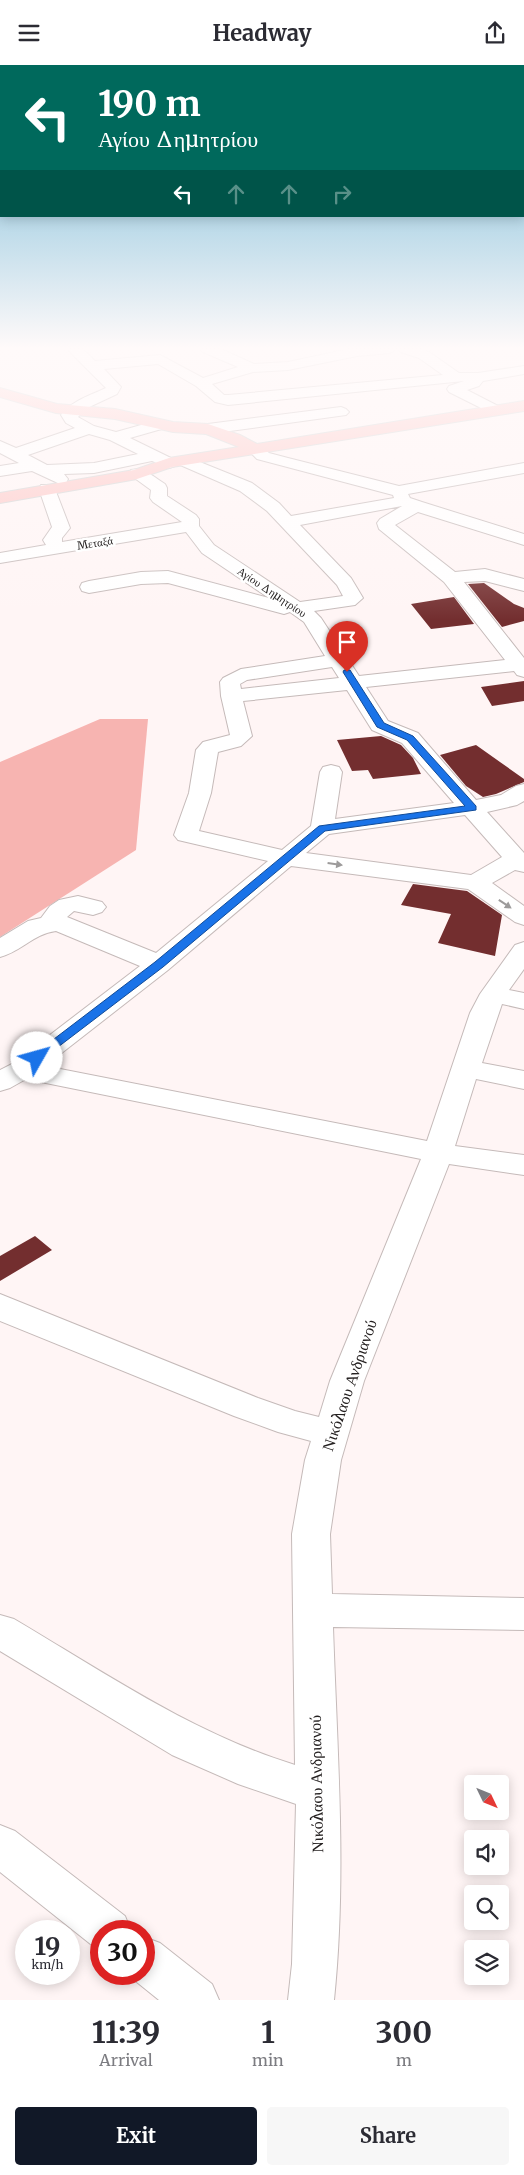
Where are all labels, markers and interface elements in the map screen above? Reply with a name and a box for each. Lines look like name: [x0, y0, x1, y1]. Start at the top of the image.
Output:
icon: menu: [15, 19, 43, 47]
text: Headway: [212, 19, 312, 47]
icon: share: [481, 19, 509, 47]
text: 190 m: [98, 82, 201, 126]
icon: left: [15, 85, 80, 150]
text: Αγίου Δημητρίου: [98, 125, 258, 153]
icon: left: [169, 180, 197, 208]
icon: ahead: [222, 180, 250, 208]
icon: ahead: [275, 180, 303, 208]
icon: right: [328, 180, 356, 208]
street label: Μεταξά: [76, 533, 114, 553]
street label: Αγίου Δημητρίου: [235, 564, 310, 621]
pin: [326, 621, 368, 672]
icon: arrive: [333, 628, 361, 656]
one-way arrow: [327, 861, 343, 869]
one-way arrow: [499, 899, 512, 909]
position arrow: [10, 1031, 62, 1083]
street label: Νικόλαου Ανδριανού: [317, 1316, 381, 1453]
street label: Νικόλαου Ανδριανού: [305, 1715, 327, 1853]
north arrow: [464, 1775, 509, 1820]
map controls: [464, 1775, 509, 1985]
button: sound: [464, 1830, 509, 1875]
button: search: [464, 1885, 509, 1930]
speed limit sign: 30: [90, 1920, 155, 1985]
text: 19: [35, 1930, 60, 1962]
button: layers: [464, 1940, 509, 1985]
text: km/h: [32, 1957, 63, 1972]
text: 11:39: [92, 2013, 160, 2051]
text: 1: [261, 2013, 275, 2051]
text: 300: [376, 2013, 432, 2051]
text: Arrival: [99, 2050, 153, 2070]
text: min: [252, 2050, 284, 2070]
text: m: [396, 2050, 412, 2070]
button: Exit: [15, 2107, 257, 2165]
button: Share: [267, 2107, 509, 2165]

